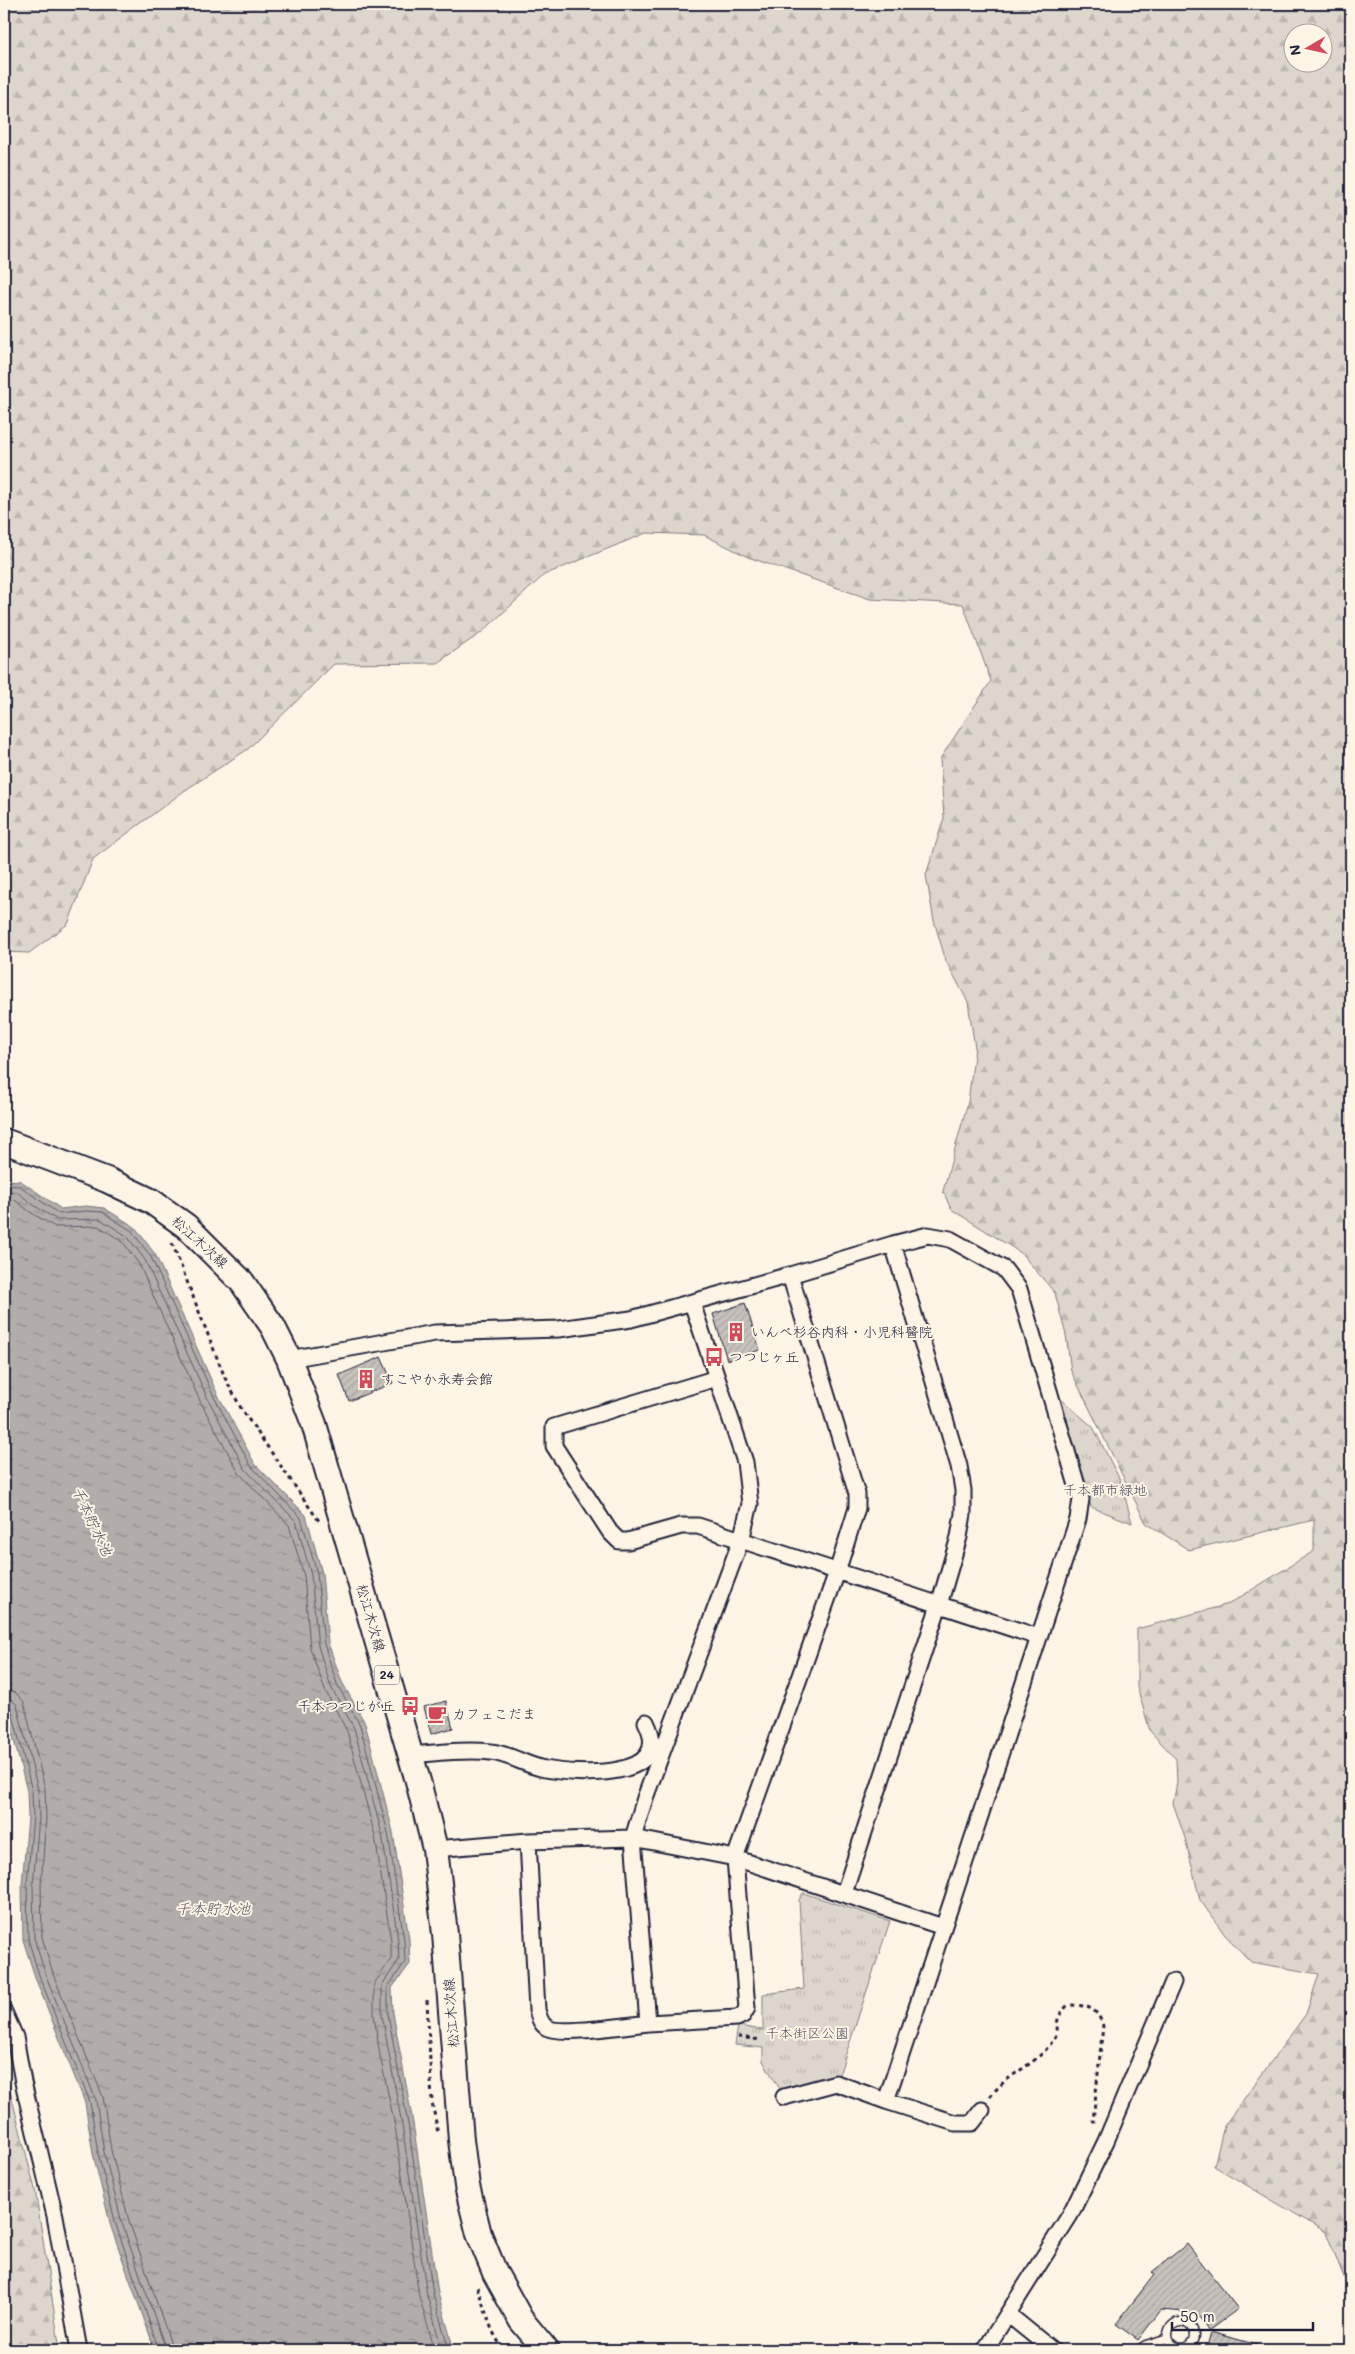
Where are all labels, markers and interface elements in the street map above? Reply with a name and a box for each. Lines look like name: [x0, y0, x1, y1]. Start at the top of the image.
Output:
north arrow: [1282, 22, 1332, 72]
text: N: [1284, 43, 1305, 57]
street label: 松江木次線: [168, 1211, 233, 1272]
building icon: いんべ杉谷内科・小児科醫院: [725, 1321, 747, 1343]
place label: いんべ杉谷内科・小児科醫院: [751, 1322, 933, 1341]
bus stop icon: つつじヶ丘: [703, 1346, 725, 1368]
place label: つつじヶ丘: [729, 1347, 799, 1366]
building icon: すこやか永寿会館: [355, 1368, 377, 1390]
place label: すこやか永寿会館: [381, 1369, 493, 1388]
park label: 千本都市緑地: [1063, 1480, 1147, 1499]
water label: 千本貯水池: [68, 1482, 118, 1560]
street label: 松江木次線: [353, 1582, 390, 1654]
road number: 24: [374, 1666, 400, 1684]
bus stop icon: 千本つつじが丘: [399, 1695, 421, 1717]
place label: 千本つつじが丘: [297, 1696, 395, 1715]
cafe icon: カフェこだま: [426, 1703, 448, 1725]
place label: カフェこだま: [452, 1704, 536, 1723]
water label: 千本貯水池: [175, 1898, 251, 1918]
street label: 松江木次線: [439, 1977, 462, 2049]
park label: 千本街区公園: [765, 2023, 849, 2042]
scale bar: [1172, 2299, 1314, 2331]
text: 50 m: [1180, 2306, 1215, 2326]

